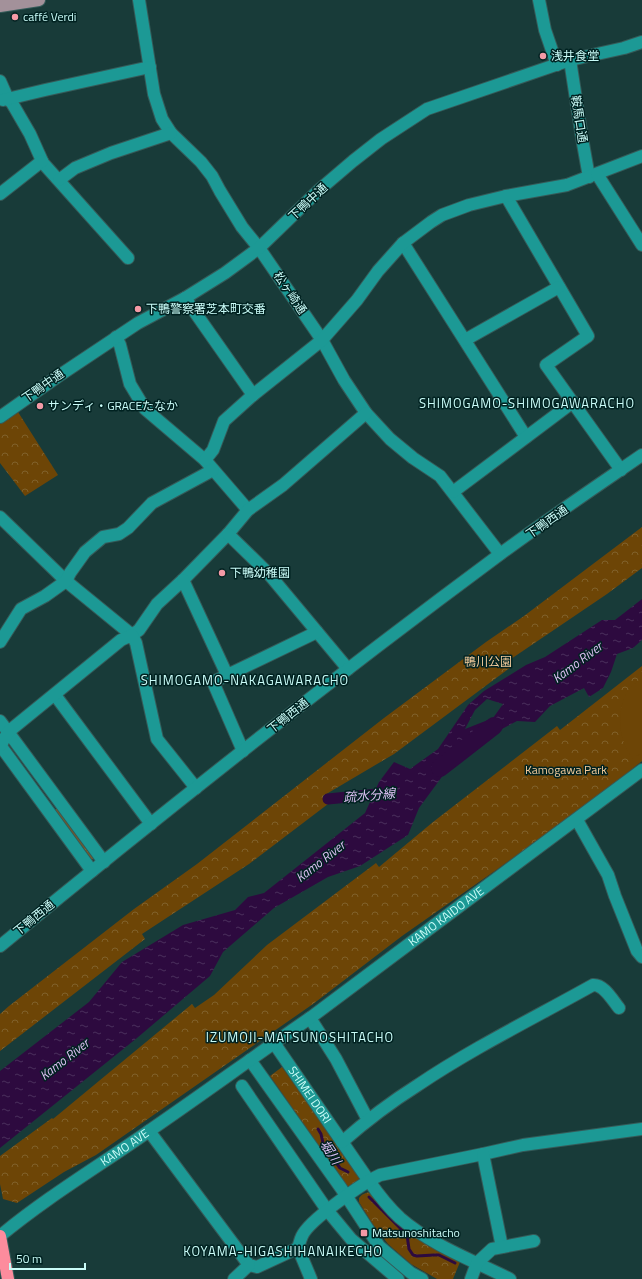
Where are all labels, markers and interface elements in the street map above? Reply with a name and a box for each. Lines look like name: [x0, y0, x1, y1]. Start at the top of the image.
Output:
place label: caffé Verdi: [23, 7, 76, 26]
marker: caffé Verdi: [10, 12, 20, 22]
place label: 浅井食堂: [551, 46, 599, 65]
marker: 浅井食堂: [538, 51, 548, 61]
street label: 鞍馬口通: [566, 94, 593, 144]
street label: 下鴨中通: [284, 178, 332, 225]
street label: 松ヶ崎通: [269, 268, 312, 318]
place label: 下鴨警察署芝本町交番: [146, 299, 266, 318]
marker: 下鴨警察署芝本町交番: [133, 304, 143, 314]
street label: 下鴨中通: [18, 364, 68, 407]
district label: SHIMOGAMO-SHIMOGAWARACHO: [419, 393, 635, 413]
place label: サンディ・GRACEたなか: [48, 396, 178, 415]
marker: サンディ・GRACEたなか: [35, 401, 45, 411]
street label: 下鴨西通: [522, 500, 572, 543]
place label: 下鴨幼稚園: [230, 563, 290, 582]
marker: 下鴨幼稚園: [217, 568, 227, 578]
water label: Kamo River: [548, 635, 608, 688]
park label: 鴨川公園: [464, 652, 512, 671]
district label: SHIMOGAMO-NAKAGAWARACHO: [141, 670, 349, 690]
street label: 下鴨西通: [263, 693, 312, 738]
park label: Kamogawa Park: [525, 760, 607, 779]
water label: 疏水分線: [342, 783, 398, 807]
water label: Kamo River: [291, 834, 351, 887]
street label: KAMO KAIDO AVE: [404, 881, 488, 951]
street label: 下鴨西通: [9, 895, 58, 940]
district label: IZUMOJI-MATSUNOSHITACHO: [206, 1027, 394, 1047]
water label: Kamo River: [35, 1032, 95, 1085]
street label: SHIMEI DORI: [284, 1062, 337, 1127]
street label: KAMO AVE: [96, 1124, 153, 1170]
water label: 堀川: [316, 1136, 348, 1170]
place label: Matsunoshitacho: [372, 1223, 460, 1242]
marker: Matsunoshitacho: [359, 1228, 369, 1238]
district label: KOYAMA-HIGASHIHANAIKECHO: [183, 1241, 383, 1261]
scale bar: [10, 1245, 85, 1271]
text: 50 m: [16, 1249, 42, 1268]

